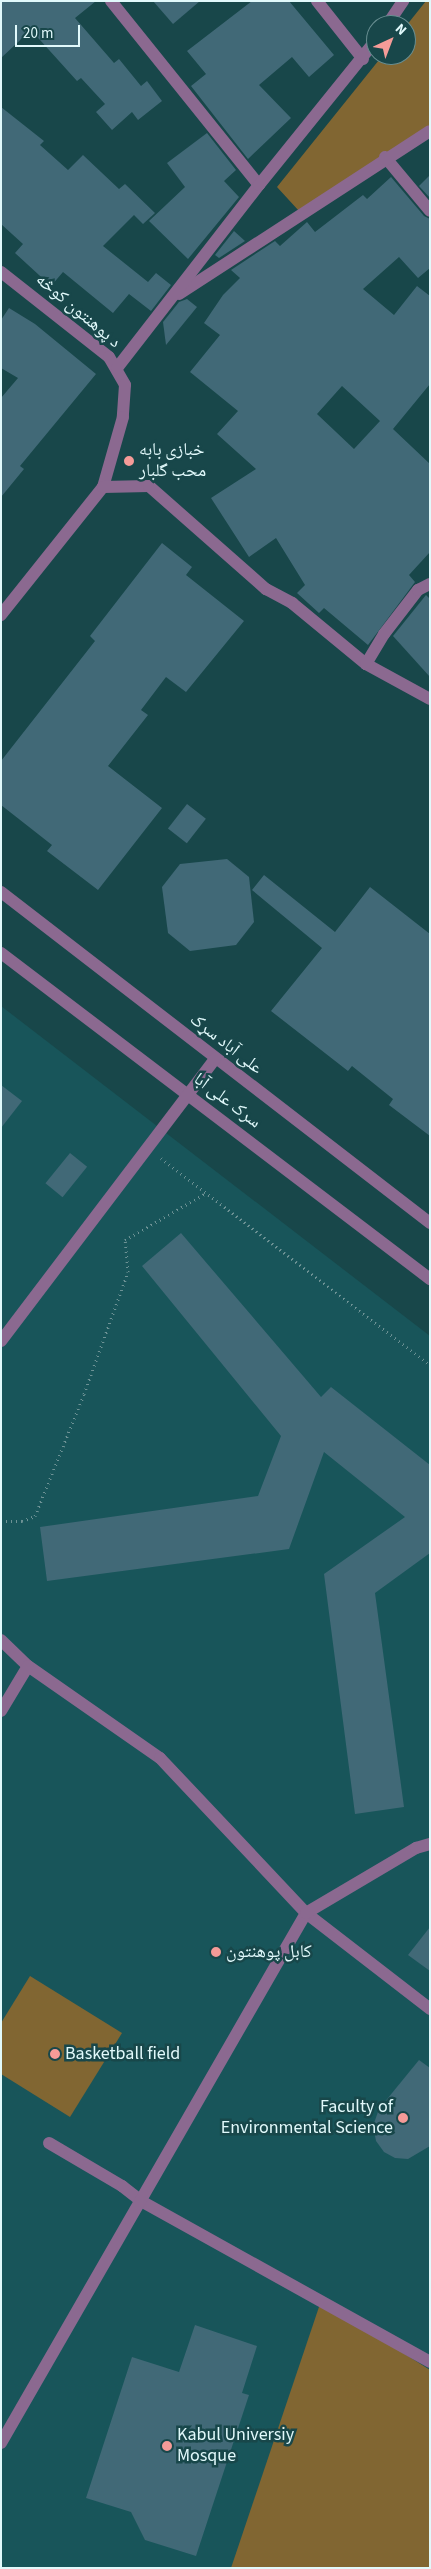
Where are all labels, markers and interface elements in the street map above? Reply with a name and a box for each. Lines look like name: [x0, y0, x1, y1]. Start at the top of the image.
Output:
scale bar: [18, 15, 82, 47]
north arrow: [366, 15, 416, 65]
text: N: [390, 19, 411, 40]
text: 20 m: [23, 23, 53, 44]
street label: د پوهنتون کوڅه: [31, 269, 125, 353]
place label: خبازی بابه محب گلبار: [139, 440, 206, 482]
marker: خبازی بابه محب گلبار: [123, 455, 135, 467]
street label: علی آباد سړک: [185, 1009, 267, 1079]
street label: سرک علی آبا: [189, 1069, 265, 1133]
place label: کابل پوهنتون: [226, 1941, 312, 1963]
marker: کابل پوهنتون: [210, 1946, 222, 1958]
place label: Basketball field: [65, 2043, 180, 2065]
marker: Basketball field: [49, 2048, 61, 2060]
place label: Faculty of Environmental Science: [221, 2097, 393, 2140]
marker: Faculty of Environmental Science: [397, 2112, 409, 2124]
place label: Kabul Universiy Mosque: [177, 2425, 294, 2468]
marker: Kabul Universiy Mosque: [161, 2440, 173, 2452]

